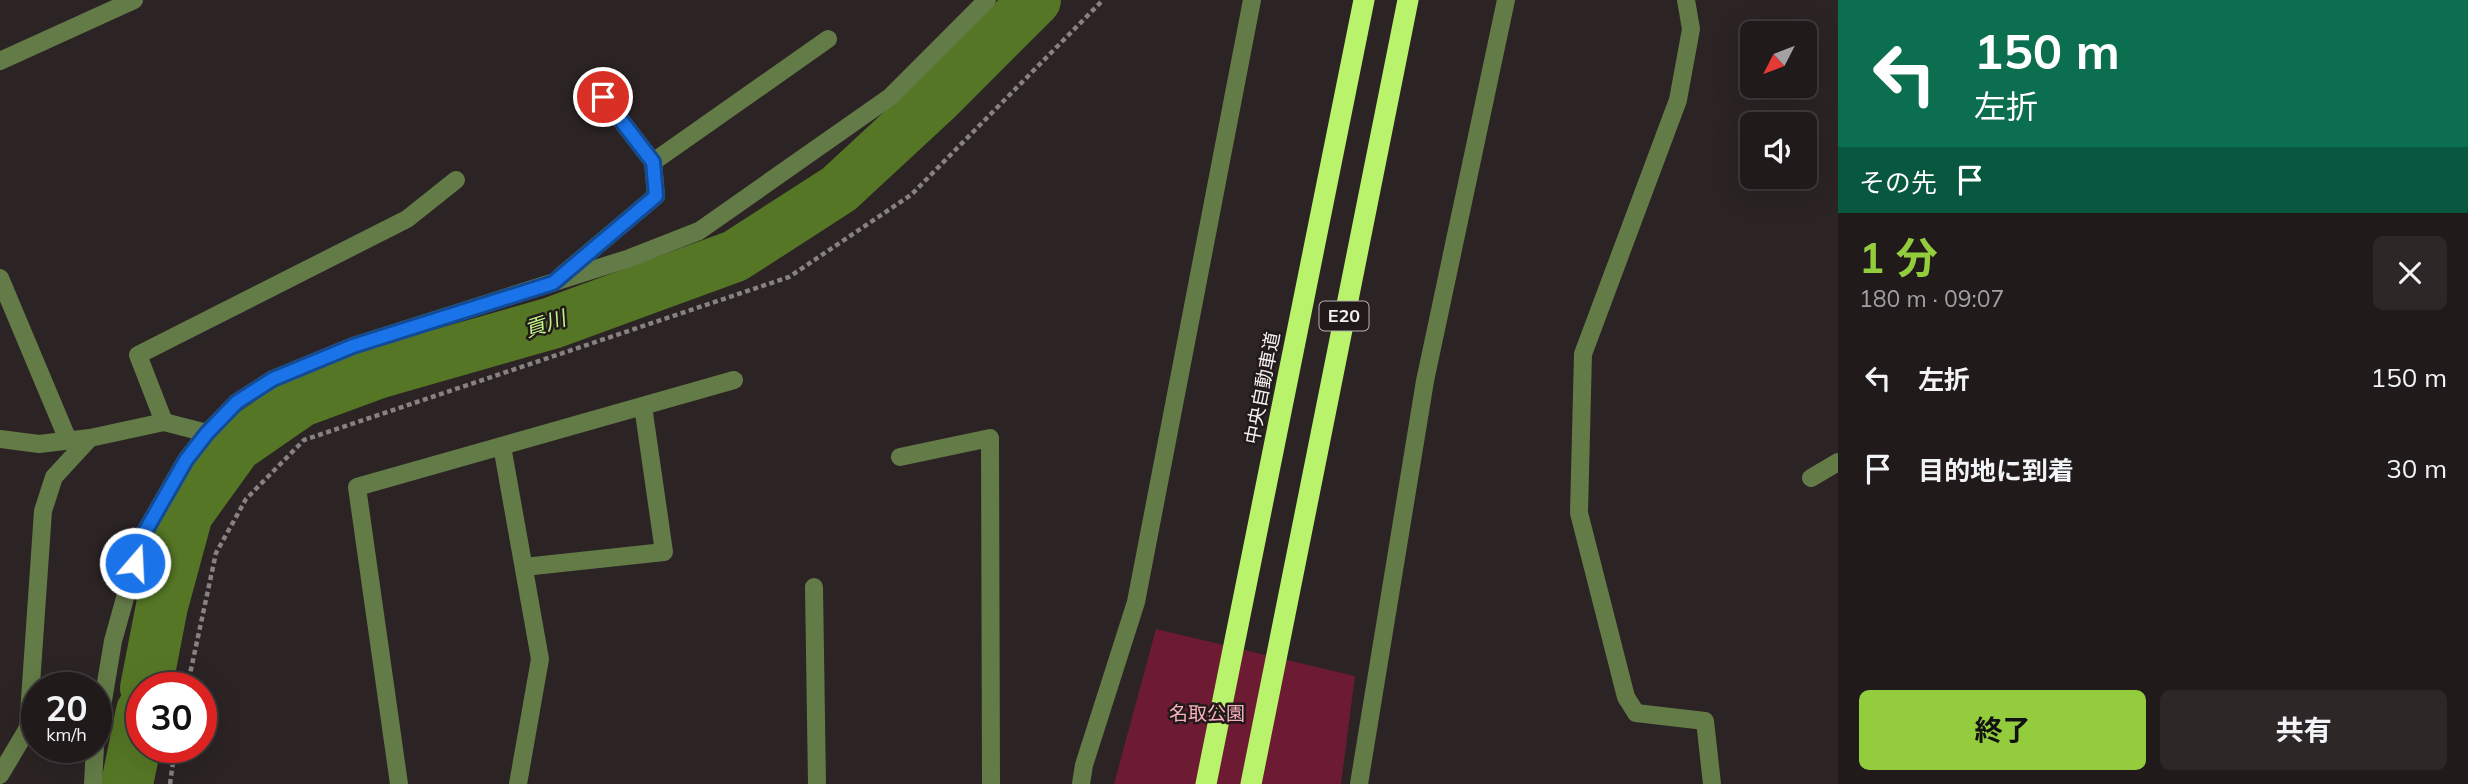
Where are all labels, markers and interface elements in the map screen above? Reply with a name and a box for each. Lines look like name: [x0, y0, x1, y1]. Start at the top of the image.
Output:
text: 150 m: [1974, 20, 2120, 81]
north arrow: [1740, 21, 1816, 98]
map controls: [1740, 21, 1817, 189]
icon: left: [1859, 28, 1950, 119]
pin: [573, 67, 633, 127]
icon: arrive: [584, 78, 622, 116]
text: 左折: [1974, 86, 2038, 126]
button: sound: [1740, 112, 1817, 189]
icon: arrive: [1951, 161, 1989, 199]
text: その先: [1859, 166, 1937, 199]
text: 1 分: [1859, 231, 1938, 284]
button: close: [2373, 236, 2447, 310]
text: 180 m · 09:07: [1859, 284, 2004, 313]
road number: E20: [1320, 302, 1368, 330]
water label: 貢川: [521, 304, 571, 342]
street label: 中央自動車道: [1239, 330, 1285, 446]
icon: left: [1859, 359, 1897, 397]
text: 150 m: [2371, 361, 2447, 394]
text: 左折: [1918, 363, 1970, 396]
icon: arrive: [1859, 450, 1897, 488]
text: 30 m: [2386, 452, 2447, 485]
text: 目的地に到着: [1918, 454, 2074, 487]
position arrow: [98, 526, 172, 600]
speed limit sign: 30: [126, 672, 217, 763]
text: 20: [45, 686, 88, 730]
button: 終了: [1859, 690, 2146, 770]
button: 共有: [2160, 690, 2447, 770]
park label: 名取公園: [1169, 701, 1245, 725]
text: km/h: [46, 723, 87, 746]

